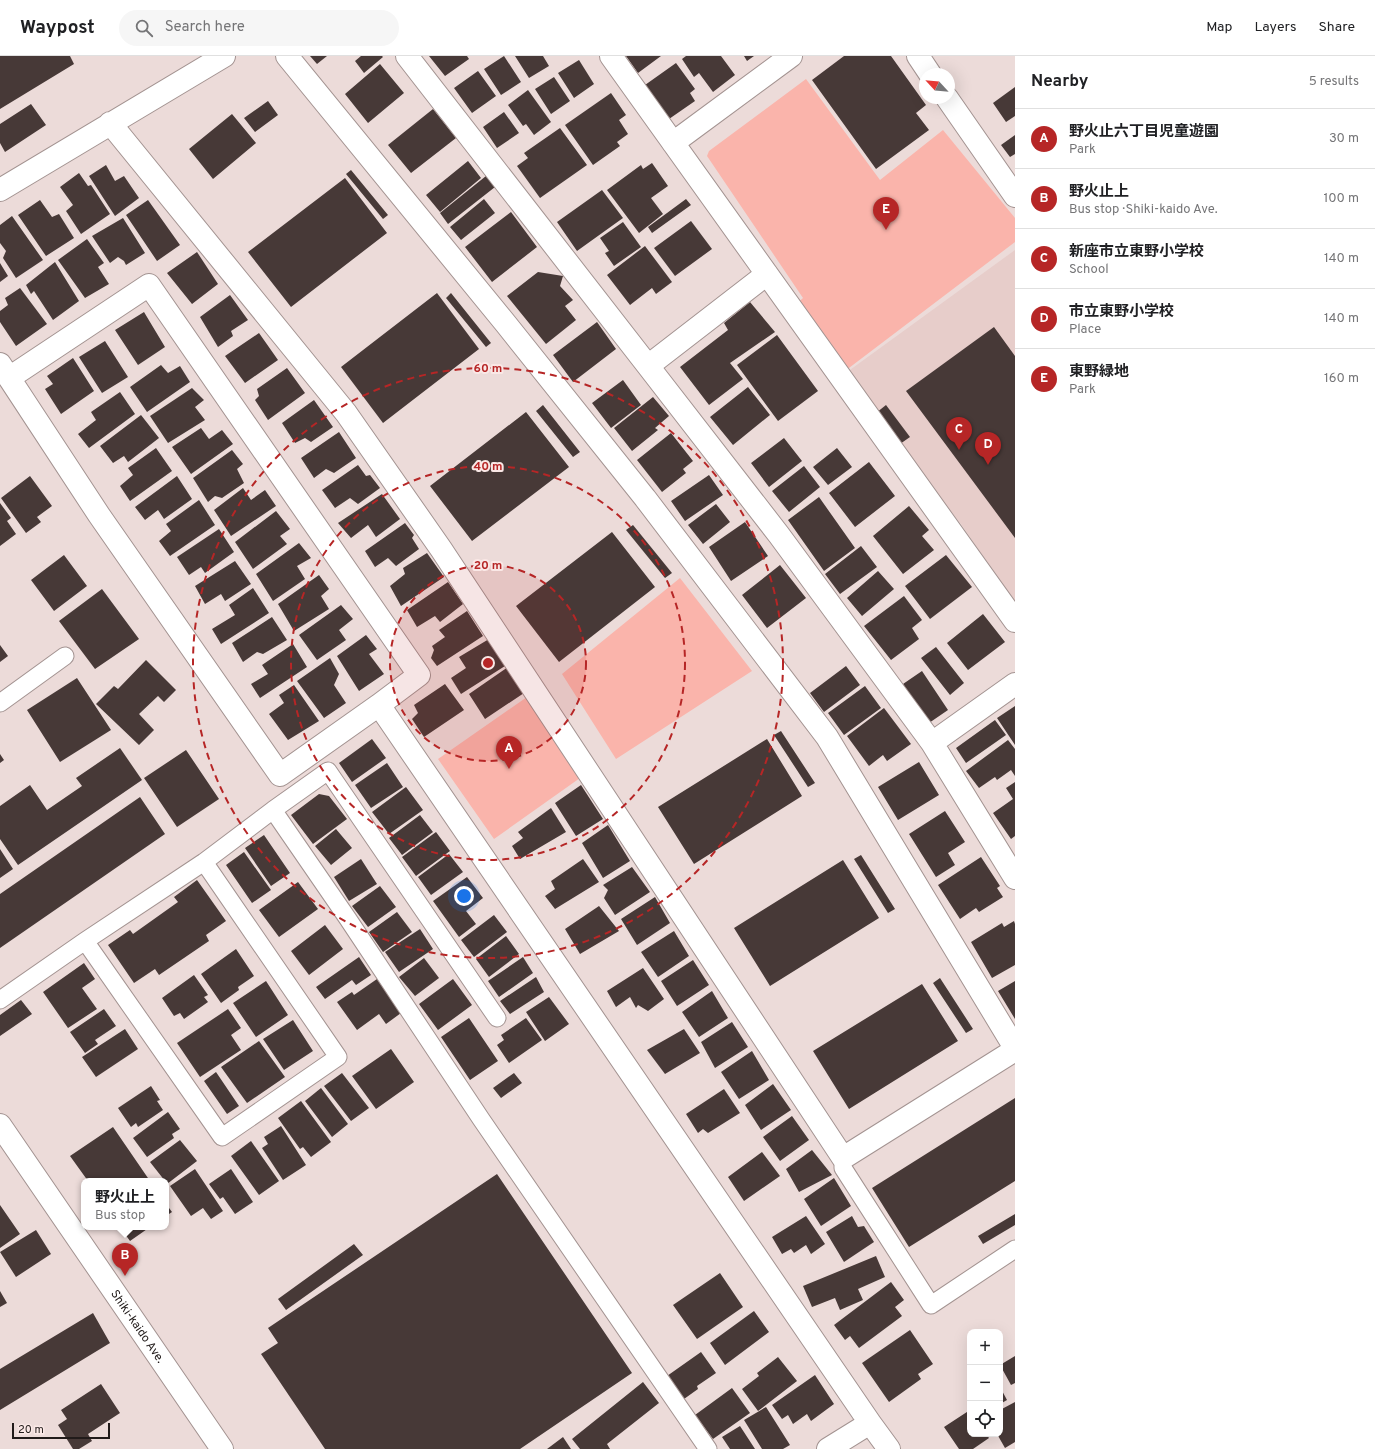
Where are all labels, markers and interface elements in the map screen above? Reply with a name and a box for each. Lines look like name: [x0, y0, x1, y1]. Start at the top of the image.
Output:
search box: [119, 10, 399, 46]
text: Waypost: [20, 16, 95, 40]
icon: search: [133, 17, 155, 39]
text: Search here: [165, 18, 245, 37]
text: Map: [1206, 19, 1232, 36]
text: Layers: [1254, 19, 1296, 36]
text: Share: [1318, 19, 1355, 36]
north arrow: [919, 68, 955, 104]
text: Nearby: [1031, 71, 1088, 93]
text: 5 results: [1309, 74, 1359, 90]
text: 野火止六丁目児童遊園: [1069, 123, 1219, 142]
text: A: [1039, 131, 1049, 147]
text: 30 m: [1329, 131, 1359, 147]
text: Park: [1069, 142, 1096, 158]
text: 野火止上: [1069, 183, 1129, 202]
text: B: [1040, 191, 1048, 207]
text: 100 m: [1323, 191, 1359, 207]
pin: E: [873, 197, 899, 230]
text: Bus stop · Shiki-kaido Ave.: [1069, 202, 1218, 218]
text: 新座市立東野小学校: [1069, 243, 1204, 262]
text: C: [1040, 251, 1048, 267]
text: 140 m: [1324, 251, 1359, 267]
text: School: [1069, 262, 1109, 278]
text: 市立東野小学校: [1069, 303, 1174, 322]
text: D: [1039, 311, 1049, 327]
text: 140 m: [1324, 311, 1359, 327]
text: Place: [1069, 322, 1101, 338]
text: 60 m: [474, 361, 502, 377]
text: 東野緑地: [1069, 363, 1129, 382]
text: E: [1040, 371, 1048, 387]
text: 160 m: [1324, 371, 1359, 387]
text: Park: [1069, 382, 1096, 398]
pin: C: [946, 417, 972, 450]
pin: D: [975, 432, 1001, 465]
text: 40 m: [473, 459, 503, 475]
text: 20 m: [474, 558, 502, 574]
centre of rings: [481, 656, 495, 670]
pin: A: [496, 736, 522, 769]
your location: [454, 886, 474, 906]
popup: [81, 1178, 169, 1230]
text: 野火止上: [95, 1189, 155, 1208]
text: Bus stop: [95, 1208, 145, 1224]
pin: B: [112, 1243, 138, 1276]
street label: Shiki-kaido Ave.: [106, 1287, 168, 1367]
map controls: [967, 1329, 1003, 1437]
button: +: [967, 1329, 1003, 1365]
button: −: [967, 1365, 1003, 1401]
button: locate: [967, 1401, 1003, 1437]
scale bar: [12, 1421, 110, 1440]
text: 20 m: [18, 1423, 44, 1437]

